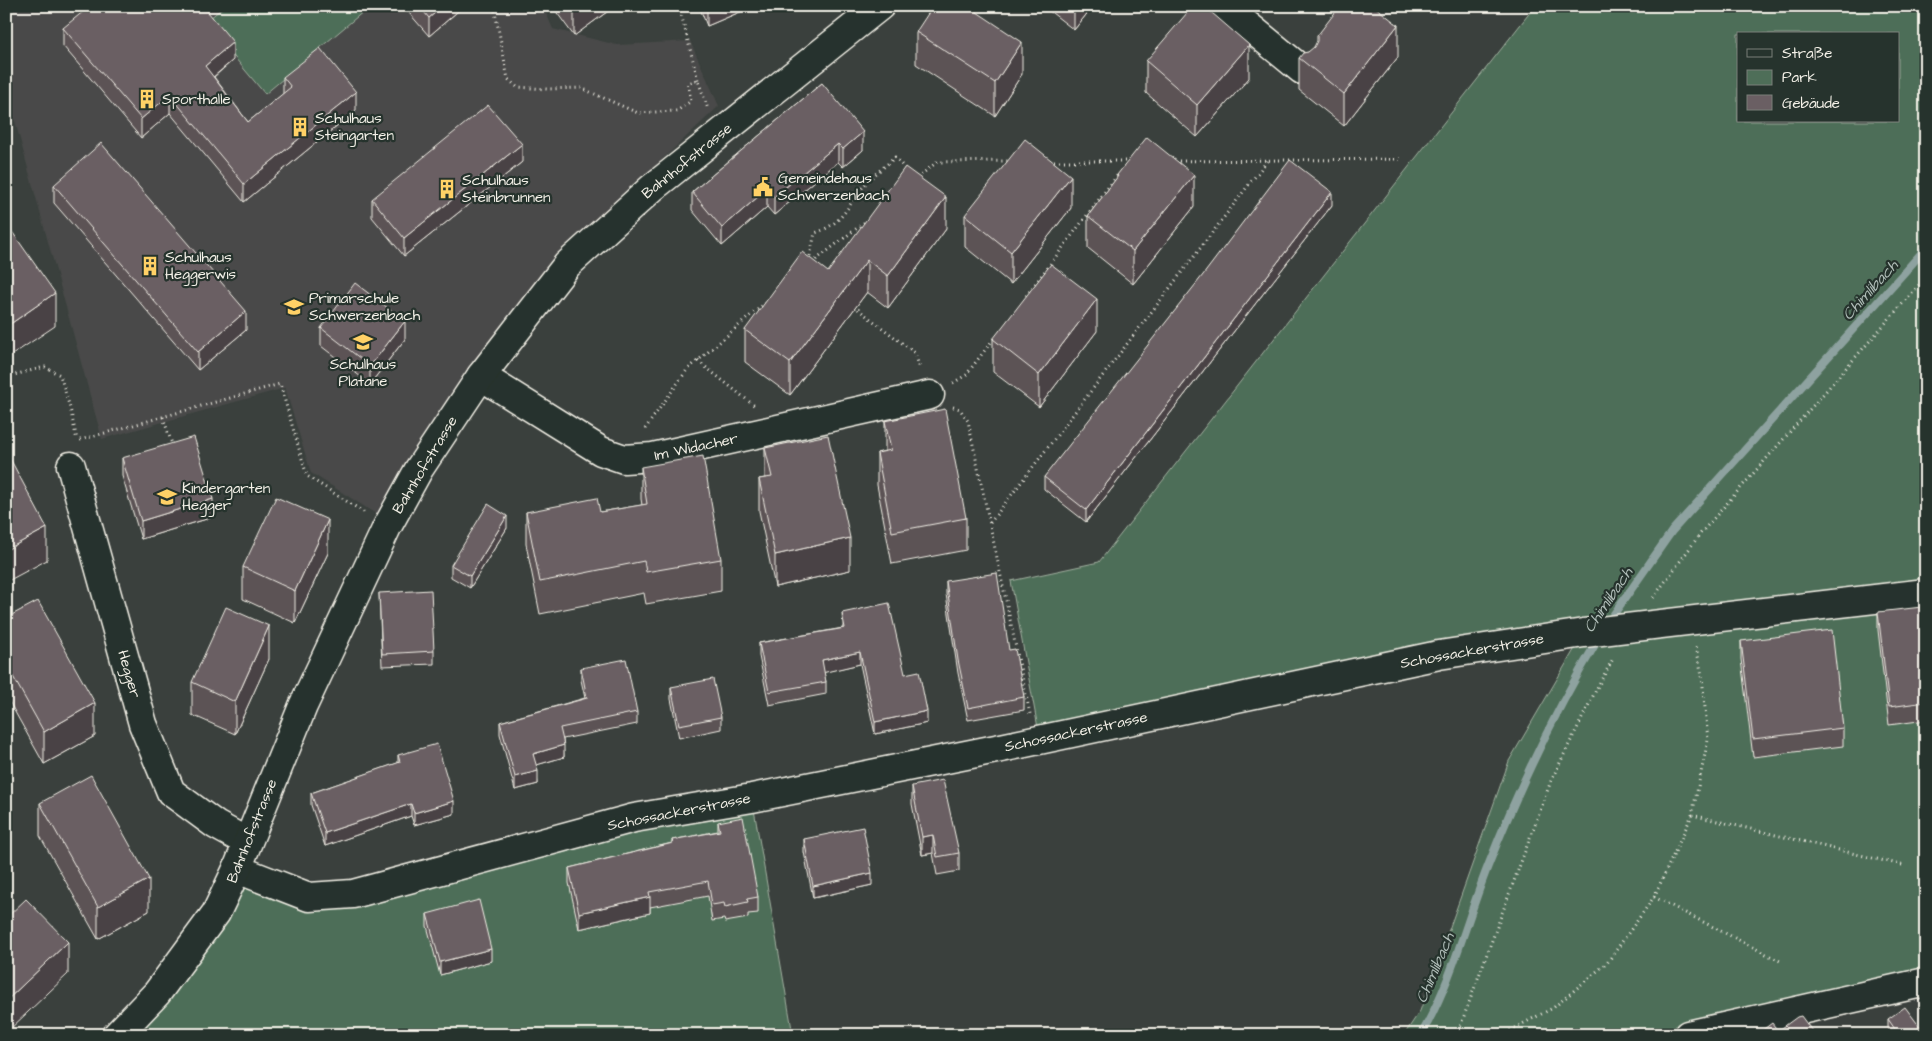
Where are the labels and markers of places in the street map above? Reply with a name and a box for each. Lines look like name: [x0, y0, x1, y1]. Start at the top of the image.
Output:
building icon: Sporthalle: [136, 88, 158, 110]
place label: Sporthalle: [162, 89, 231, 110]
place label: Schulhaus Steingarten: [315, 108, 394, 147]
building icon: Schulhaus Steingarten: [289, 116, 311, 138]
place label: Gemeindehaus Schwerzenbach: [778, 168, 890, 206]
place label: Schulhaus Steinbrunnen: [462, 170, 551, 208]
public building icon: Gemeindehaus Schwerzenbach: [752, 176, 774, 198]
building icon: Schulhaus Steinbrunnen: [436, 178, 458, 200]
place label: Schulhaus Heggerwis: [165, 247, 236, 286]
building icon: Schulhaus Heggerwis: [139, 255, 161, 277]
place label: Primarschule Schwerzenbach: [309, 288, 421, 326]
school or university icon: Primarschule Schwerzenbach: [283, 296, 305, 318]
school or university icon: Schulhaus Platane: [352, 331, 374, 353]
place label: Schulhaus Platane: [330, 354, 397, 392]
place label: Kindergarten Hegger: [182, 478, 271, 517]
school or university icon: Kindergarten Hegger: [156, 486, 178, 508]

